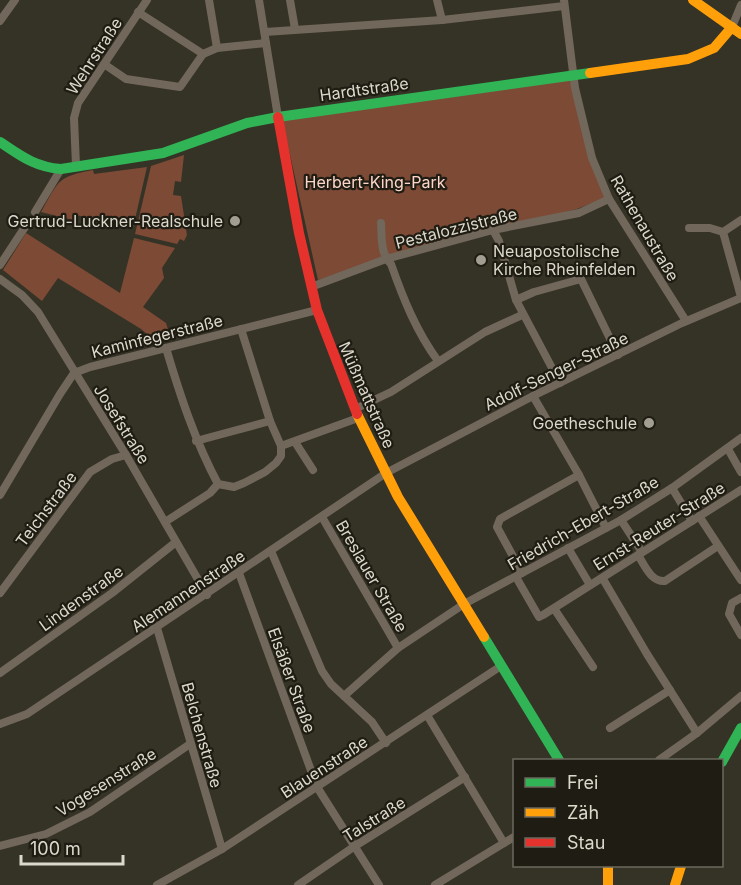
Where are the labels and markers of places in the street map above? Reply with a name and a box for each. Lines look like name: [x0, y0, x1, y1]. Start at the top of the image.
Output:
place label: Gertrud-Luckner-Realschule: [8, 211, 223, 231]
marker: Gertrud-Luckner-Realschule: [228, 214, 242, 228]
place label: Neuapostolische Kirche Rheinfelden: [493, 241, 636, 279]
marker: Neuapostolische Kirche Rheinfelden: [474, 253, 488, 267]
place label: Goetheschule: [532, 413, 637, 433]
marker: Goetheschule: [642, 416, 656, 430]

